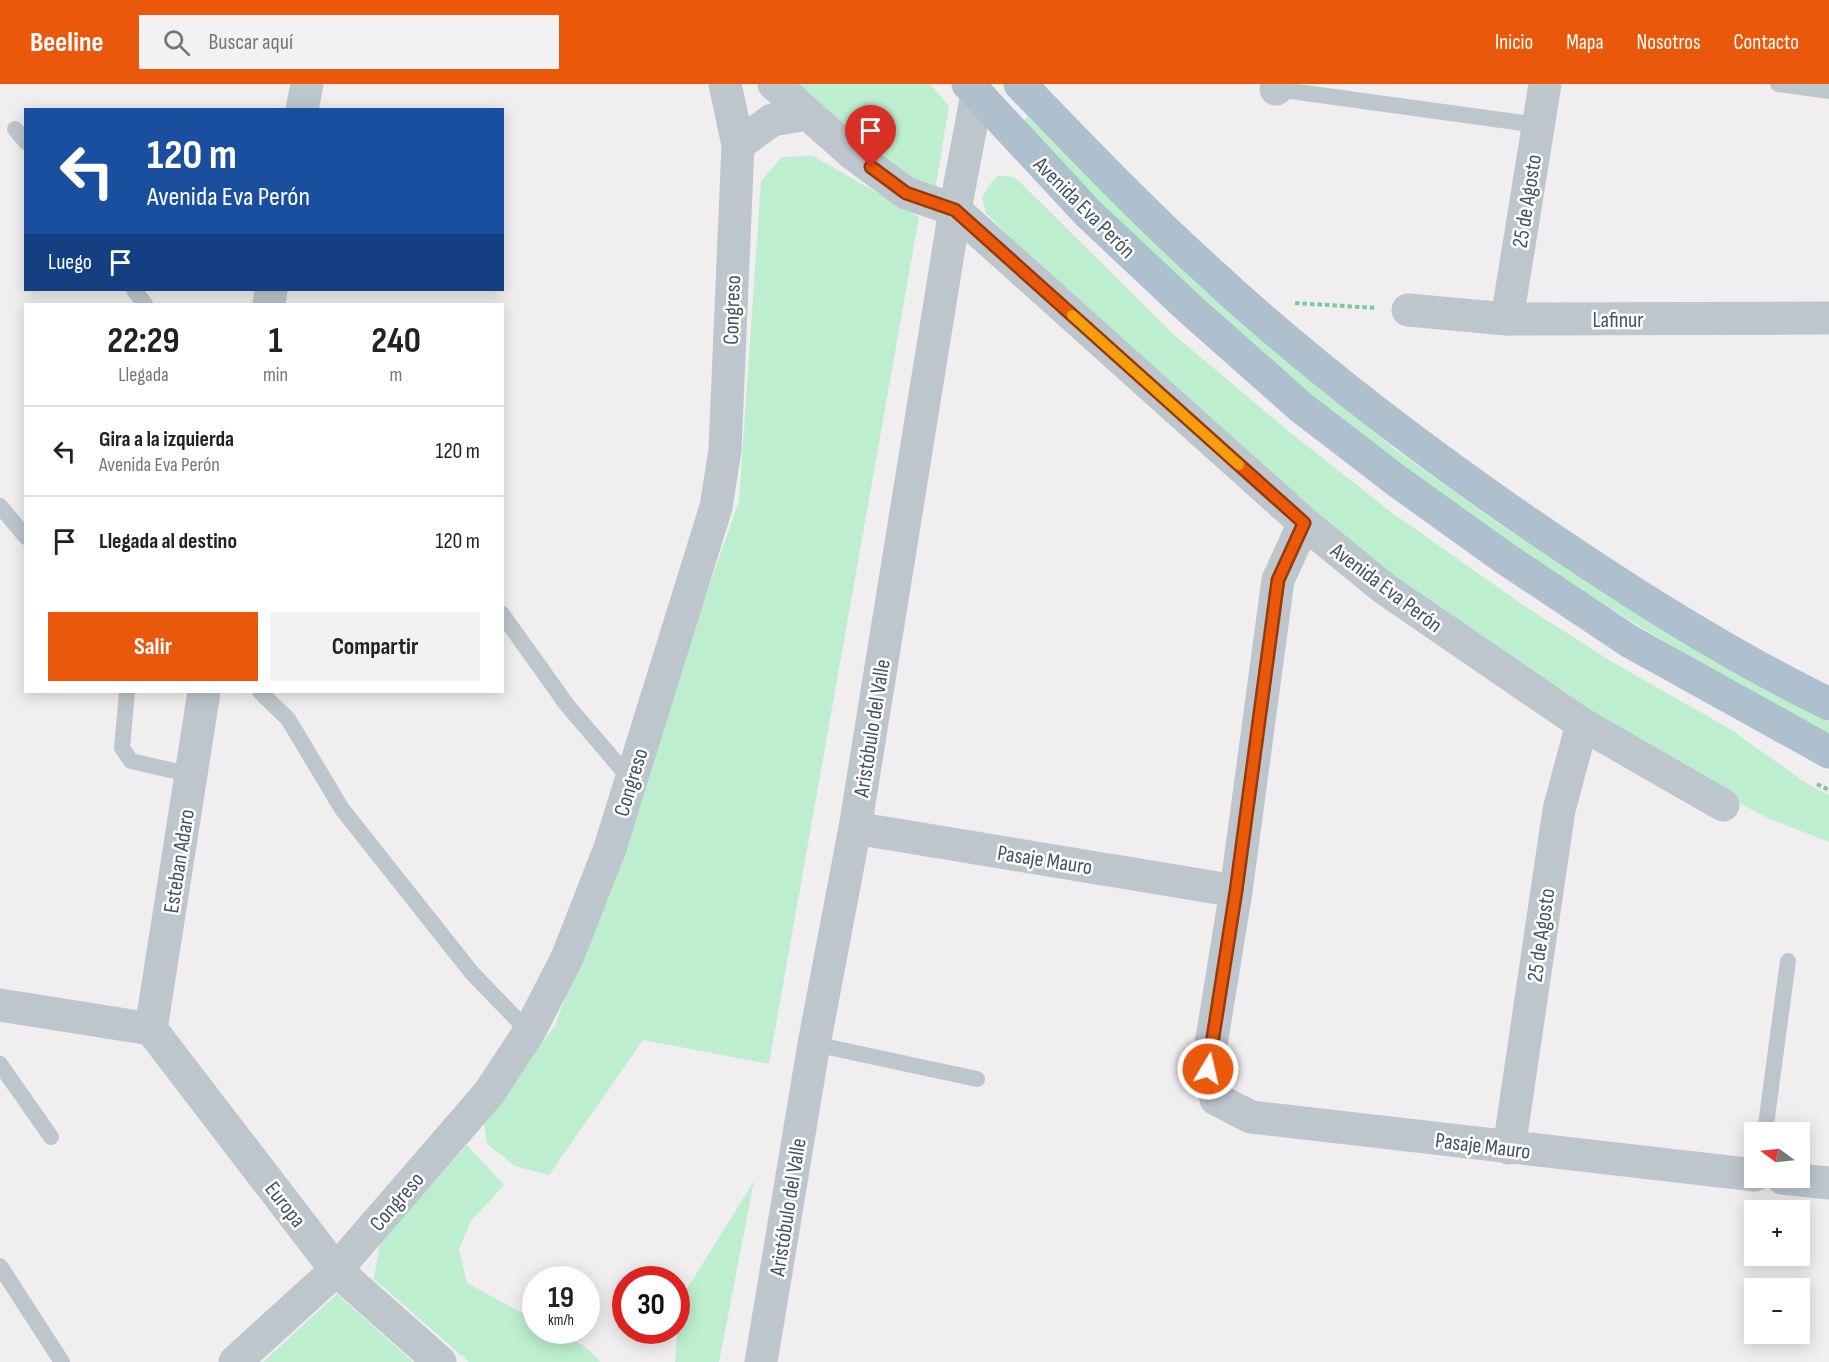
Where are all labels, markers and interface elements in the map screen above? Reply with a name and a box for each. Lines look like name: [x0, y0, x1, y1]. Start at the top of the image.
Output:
search box: [139, 15, 559, 69]
text: Beeline: [30, 26, 103, 59]
icon: search: [160, 26, 193, 59]
text: Buscar aquí: [208, 29, 293, 56]
text: Inicio: [1495, 30, 1533, 55]
text: Mapa: [1566, 30, 1604, 55]
text: Nosotros: [1637, 30, 1701, 55]
text: Contacto: [1734, 30, 1799, 55]
pin: [845, 105, 896, 167]
icon: arrive: [854, 114, 887, 147]
text: 120 m: [147, 130, 237, 181]
icon: left: [48, 132, 126, 210]
street label: Avenida Eva Perón: [1027, 151, 1140, 265]
street label: 25 de Agosto: [1507, 153, 1548, 250]
text: Avenida Eva Perón: [147, 181, 310, 213]
icon: arrive: [104, 246, 137, 279]
text: Luego: [48, 249, 92, 276]
street label: Congreso: [718, 275, 747, 345]
street label: Lafinur: [1592, 307, 1644, 334]
text: 22:29: [107, 320, 180, 363]
text: 1: [268, 320, 283, 363]
text: 240: [371, 320, 421, 363]
text: Llegada: [118, 363, 169, 387]
text: min: [263, 363, 288, 387]
text: m: [390, 363, 402, 387]
text: Gira a la izquierda: [99, 426, 234, 453]
icon: left: [48, 435, 81, 468]
text: 120 m: [436, 438, 480, 465]
text: Avenida Eva Perón: [99, 453, 220, 477]
icon: arrive: [48, 525, 81, 558]
text: Llegada al destino: [99, 528, 237, 555]
text: 120 m: [436, 528, 480, 555]
street label: Avenida Eva Perón: [1324, 537, 1447, 639]
button: Salir: [48, 612, 258, 681]
button: Compartir: [270, 612, 480, 681]
street label: Aristóbulo del Valle: [848, 657, 897, 800]
street label: Congreso: [608, 745, 655, 820]
street label: Esteban Adaro: [158, 807, 201, 915]
street label: Pasaje Mauro: [995, 840, 1094, 881]
street label: 25 de Agosto: [1522, 887, 1561, 984]
position arrow: [1176, 1037, 1240, 1101]
north arrow: [1744, 1122, 1810, 1188]
map controls: [1744, 1122, 1810, 1344]
street label: Pasaje Mauro: [1434, 1127, 1532, 1166]
street label: Aristóbulo del Valle: [764, 1136, 813, 1279]
street label: Congreso: [364, 1167, 430, 1237]
street label: Europa: [259, 1177, 311, 1233]
button: +: [1744, 1200, 1810, 1266]
speed limit sign: 30: [612, 1266, 690, 1344]
button: −: [1744, 1278, 1810, 1344]
text: 19: [548, 1280, 574, 1316]
text: km/h: [548, 1311, 574, 1330]

